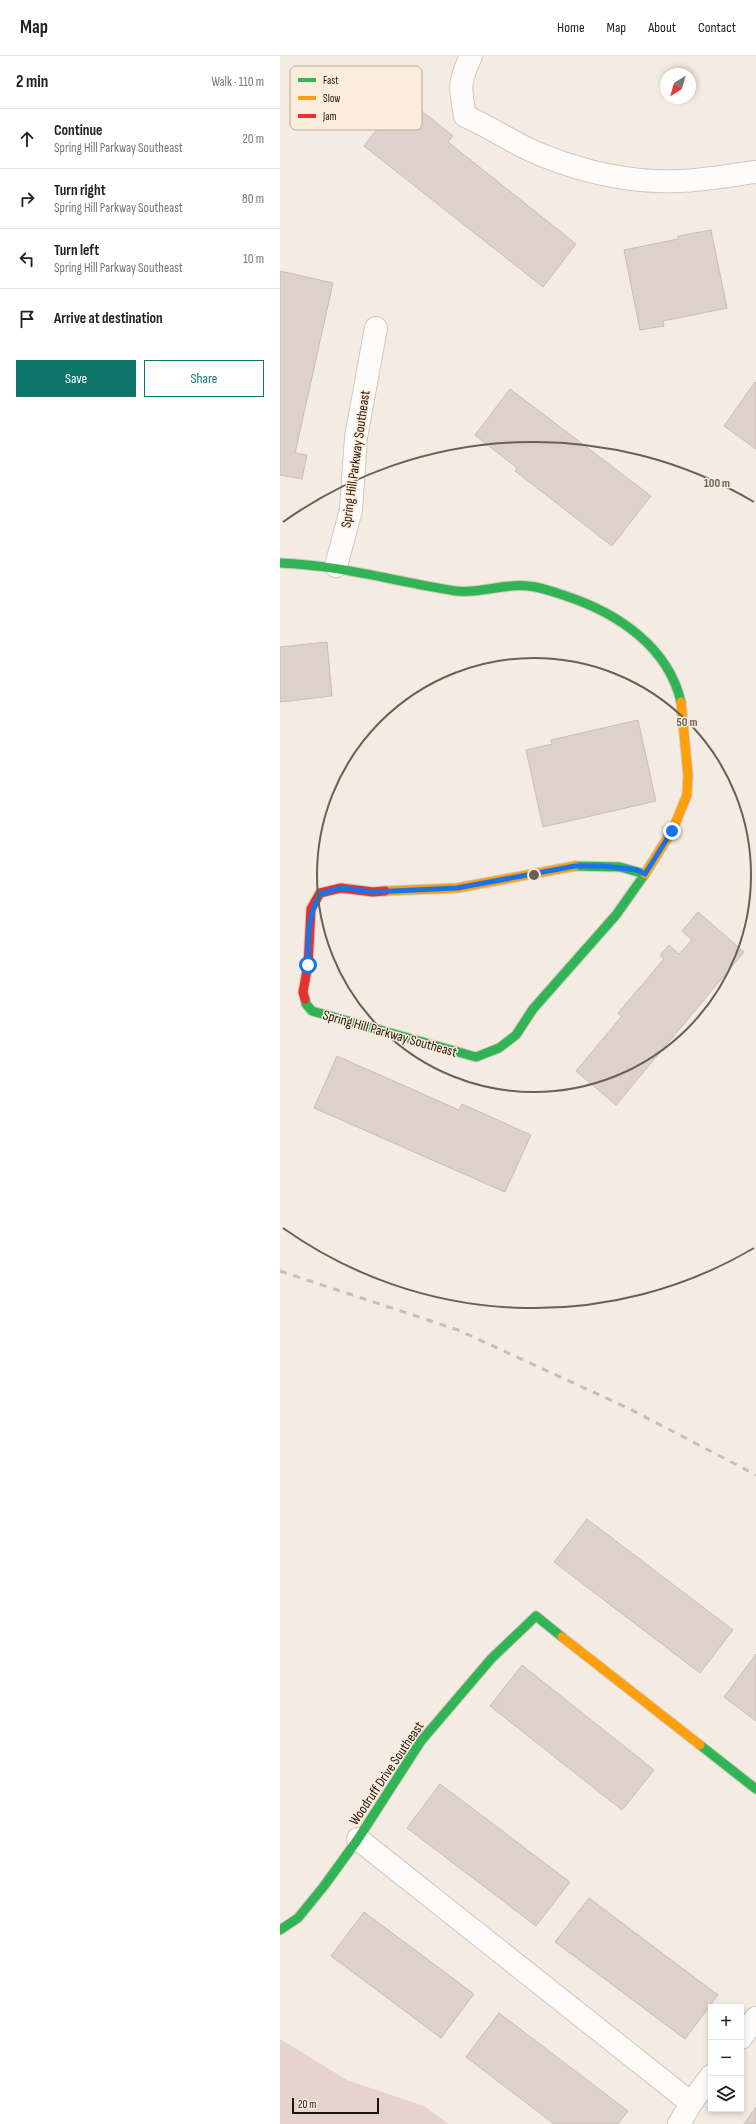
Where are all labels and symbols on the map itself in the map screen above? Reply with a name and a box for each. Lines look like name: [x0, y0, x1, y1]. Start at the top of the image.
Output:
legend: [290, 66, 422, 130]
north arrow: [660, 68, 696, 104]
text: Fast: [323, 74, 339, 87]
text: Slow: [323, 92, 340, 105]
text: Jam: [322, 110, 337, 123]
street label: Spring Hill Parkway Southeast: [337, 389, 374, 529]
text: 100 m: [704, 476, 730, 491]
text: 50 m: [677, 715, 697, 730]
route end: [663, 822, 681, 840]
centre of rings: [527, 868, 541, 882]
route start: [299, 956, 317, 974]
street label: Spring Hill Parkway Southeast: [321, 1006, 459, 1061]
street label: Woodruff Drive Southeast: [345, 1718, 427, 1828]
scale bar: [292, 2096, 379, 2115]

